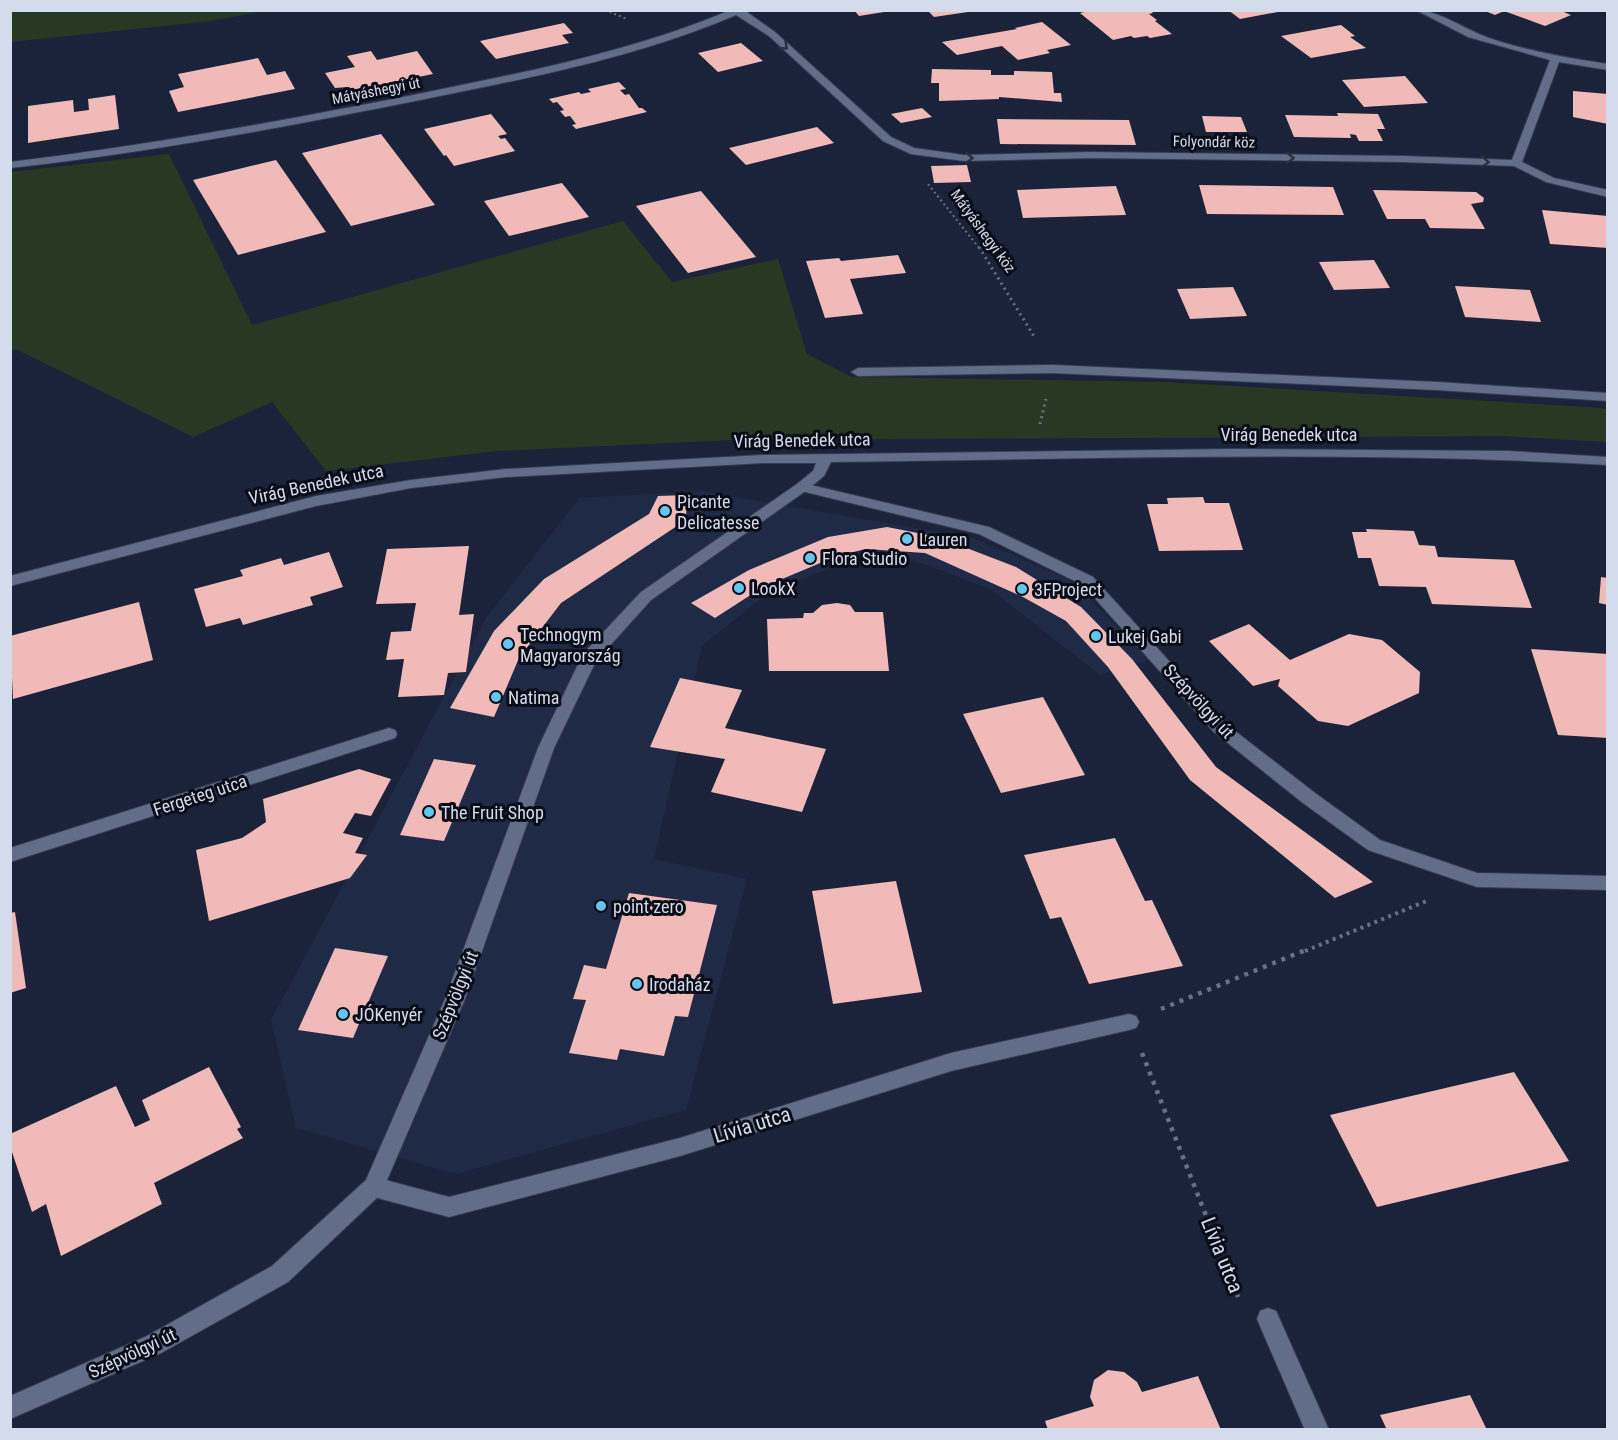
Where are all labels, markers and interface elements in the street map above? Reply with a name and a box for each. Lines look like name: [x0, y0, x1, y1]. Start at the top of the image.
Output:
one-way arrow: [778, 39, 788, 50]
street label: Mátyáshegyi út: [330, 74, 422, 108]
street label: Folyondár köz: [1173, 132, 1255, 152]
one-way arrow: [965, 151, 974, 164]
one-way arrow: [1286, 152, 1295, 164]
one-way arrow: [1480, 156, 1489, 168]
street label: Mátyáshegyi köz: [947, 186, 1019, 276]
street label: Virág Benedek utca: [1221, 424, 1357, 445]
street label: Virág Benedek utca: [733, 428, 871, 452]
street label: Virág Benedek utca: [247, 459, 385, 509]
place label: Picante Delicatesse: [677, 491, 760, 533]
marker: Picante Delicatesse: [658, 504, 672, 518]
place label: Lauren: [919, 529, 967, 550]
marker: Lauren: [900, 532, 914, 546]
place label: Flora Studio: [822, 548, 907, 569]
marker: Flora Studio: [803, 551, 817, 565]
place label: LookX: [751, 578, 796, 599]
place label: 3FProject: [1034, 579, 1102, 600]
marker: LookX: [732, 581, 746, 595]
marker: 3FProject: [1015, 582, 1029, 596]
place label: Technogym Magyarország: [520, 624, 621, 666]
place label: Lukej Gabi: [1108, 626, 1182, 647]
marker: Lukej Gabi: [1089, 629, 1103, 643]
marker: Technogym Magyarország: [501, 637, 515, 651]
street label: Szépvölgyi út: [1159, 660, 1239, 742]
place label: Natima: [508, 687, 559, 708]
marker: Natima: [489, 690, 503, 704]
street label: Fergeteg utca: [150, 770, 250, 820]
place label: The Fruit Shop: [441, 802, 544, 823]
marker: The Fruit Shop: [422, 805, 436, 819]
place label: point zero: [613, 896, 684, 917]
marker: point zero: [594, 899, 608, 913]
street label: Szépvölgyi út: [428, 948, 482, 1042]
place label: Irodaház: [649, 974, 711, 995]
marker: Irodaház: [630, 977, 644, 991]
place label: JÓKenyér: [355, 1004, 423, 1025]
marker: JÓKenyér: [336, 1007, 350, 1021]
street label: Lívia utca: [710, 1102, 794, 1148]
street label: Lívia utca: [1196, 1214, 1248, 1296]
street label: Szépvölgyi út: [85, 1324, 179, 1382]

